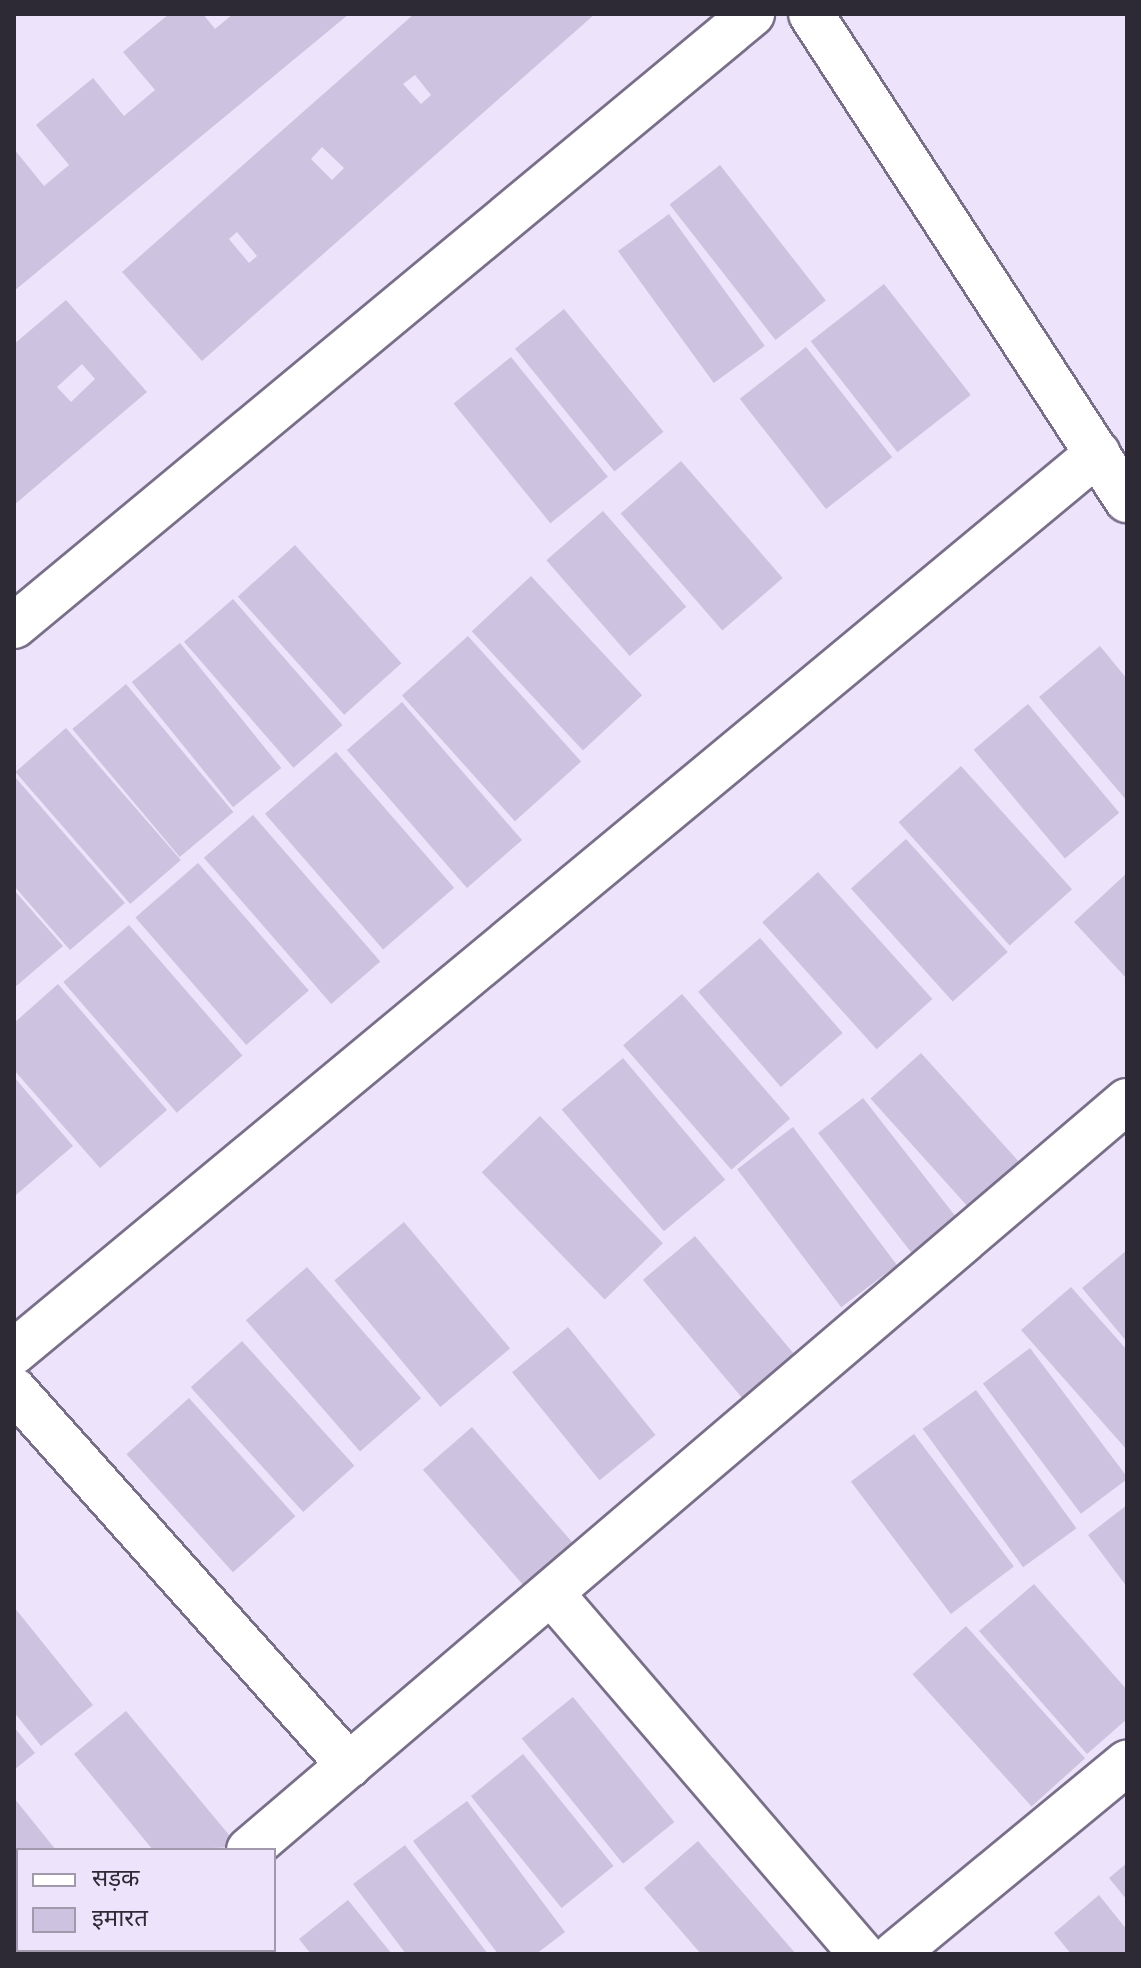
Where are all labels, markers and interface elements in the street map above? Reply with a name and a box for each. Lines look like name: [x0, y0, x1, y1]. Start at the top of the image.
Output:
legend: [16, 1848, 276, 1952]
text: सड़क: [92, 1864, 140, 1891]
text: इमारत: [92, 1904, 148, 1931]

